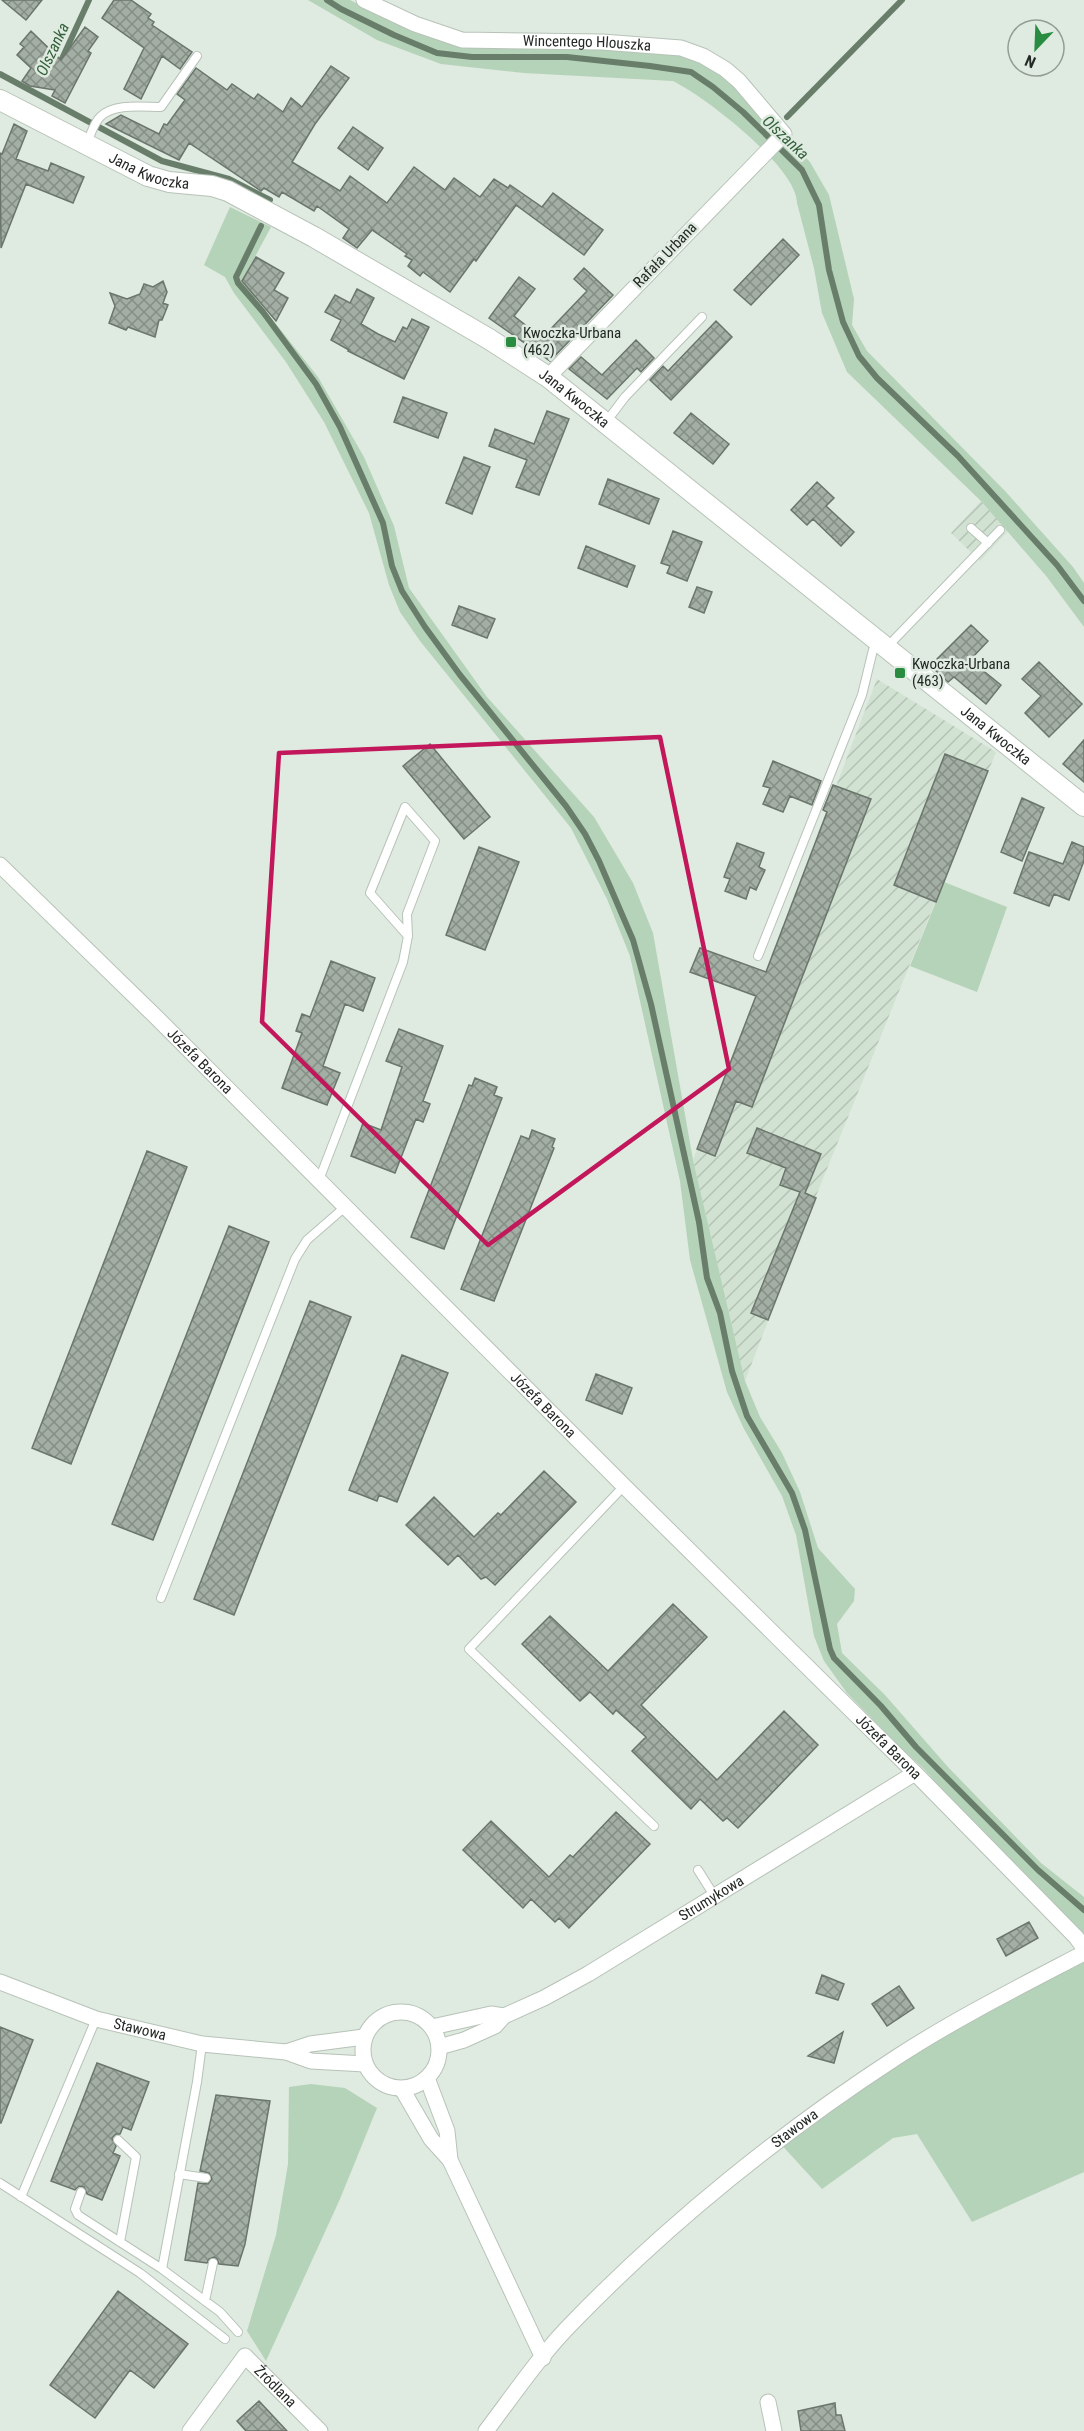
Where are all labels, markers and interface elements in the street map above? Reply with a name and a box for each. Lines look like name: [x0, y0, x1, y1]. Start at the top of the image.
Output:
north arrow: [1006, 18, 1066, 78]
water label: Olszanka: [32, 20, 73, 79]
street label: Wincentego Hlouszka: [523, 32, 652, 55]
text: N: [1022, 51, 1039, 72]
water label: Olszanka: [759, 111, 813, 163]
street label: Jana Kwoczka: [106, 148, 190, 193]
street label: Rafała Urbana: [630, 219, 700, 291]
place label: Kwoczka-Urbana (462): [523, 324, 621, 359]
marker: Kwoczka-Urbana (462): [504, 335, 518, 349]
street label: Jana Kwoczka: [536, 365, 613, 432]
place label: Kwoczka-Urbana (463): [912, 655, 1010, 690]
marker: Kwoczka-Urbana (463): [893, 666, 907, 680]
street label: Jana Kwoczka: [957, 702, 1035, 769]
street label: Józefa Barona: [163, 1024, 236, 1098]
street label: Józefa Barona: [507, 1368, 580, 1442]
street label: Józefa Barona: [852, 1711, 925, 1783]
street label: Strumykowa: [675, 1872, 747, 1925]
street label: Stawowa: [112, 2014, 168, 2044]
street label: Stawowa: [768, 2105, 821, 2152]
street label: Źródlana: [251, 2362, 300, 2411]

